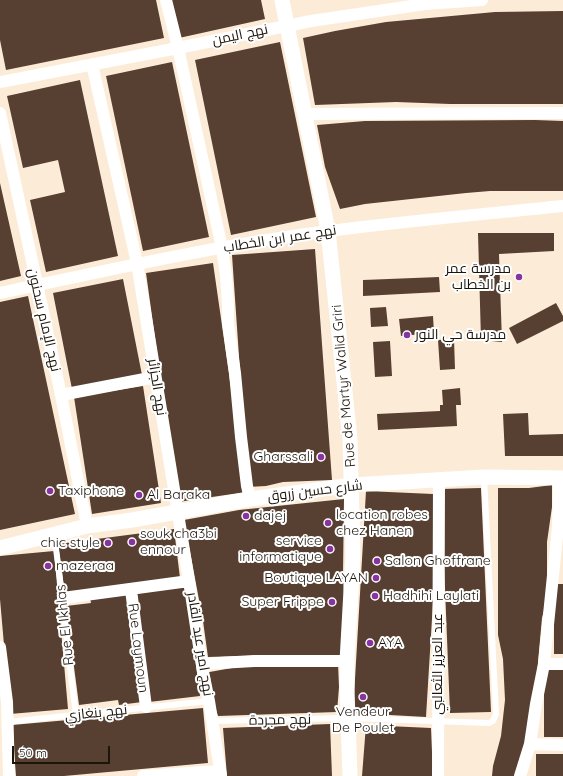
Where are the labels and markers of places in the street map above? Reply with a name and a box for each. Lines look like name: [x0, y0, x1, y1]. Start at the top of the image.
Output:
place label: مدرسة عمر بن الخطاب: [445, 261, 511, 294]
marker: مدرسة عمر بن الخطاب: [514, 272, 524, 282]
place label: مدرسة حي النور: [415, 327, 506, 343]
marker: مدرسة حي النور: [402, 330, 412, 340]
place label: Gharssali: [254, 449, 313, 465]
marker: Gharssali: [316, 452, 326, 462]
place label: Taxiphone: [58, 483, 124, 499]
marker: Taxiphone: [45, 486, 55, 496]
place label: Al Baraka: [147, 487, 210, 503]
marker: Al Baraka: [134, 490, 144, 500]
place label: location robes chez Hanen: [336, 507, 428, 540]
place label: dajej: [254, 508, 286, 524]
marker: dajej: [241, 511, 251, 521]
marker: location robes chez Hanen: [323, 518, 333, 528]
place label: souk cha3bi ennour: [140, 526, 217, 558]
place label: service informatique: [239, 533, 322, 566]
place label: chic style: [40, 535, 100, 551]
marker: souk cha3bi ennour: [127, 537, 137, 547]
marker: chic style: [103, 538, 113, 548]
marker: service informatique: [325, 544, 335, 554]
place label: Salon Ghoffrane: [385, 553, 491, 569]
marker: Salon Ghoffrane: [372, 556, 382, 566]
place label: mazeraa: [56, 558, 114, 574]
marker: mazeraa: [43, 561, 53, 571]
place label: Boutique LAYAN: [264, 570, 368, 586]
marker: Boutique LAYAN: [371, 573, 381, 583]
place label: Hadhihi Laylati: [383, 588, 479, 604]
marker: Hadhihi Laylati: [370, 591, 380, 601]
place label: Super Frippe: [241, 594, 324, 610]
marker: Super Frippe: [327, 597, 337, 607]
place label: AYA: [378, 635, 403, 651]
marker: AYA: [365, 638, 375, 648]
marker: Vendeur De Poulet: [358, 692, 368, 702]
place label: Vendeur De Poulet: [332, 704, 394, 736]

